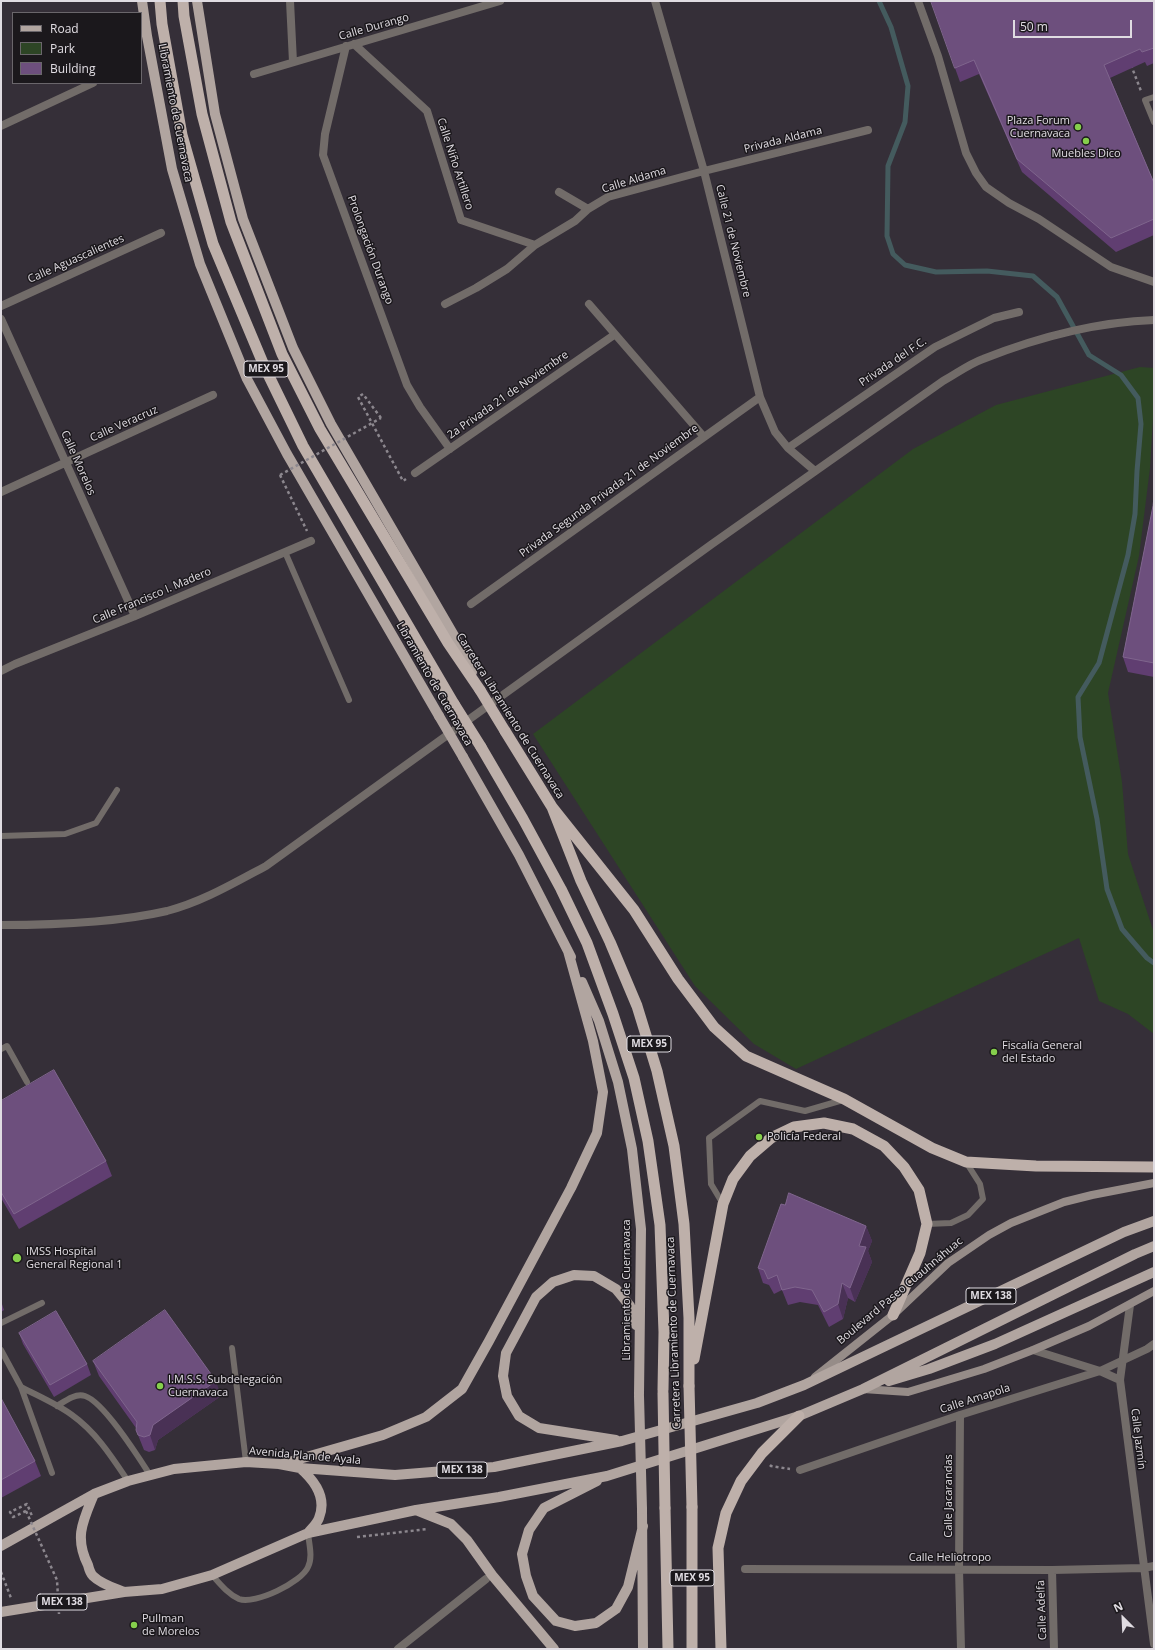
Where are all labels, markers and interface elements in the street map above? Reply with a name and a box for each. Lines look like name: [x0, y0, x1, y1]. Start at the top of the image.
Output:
street label: Calle Durango: [337, 11, 411, 43]
legend: [12, 12, 142, 84]
scale bar: [1015, 12, 1134, 38]
text: 50 m: [1020, 18, 1048, 35]
text: Road: [50, 20, 79, 37]
text: Park: [50, 40, 75, 57]
street label: Libramiento de Cuernavaca: [155, 42, 195, 184]
text: Building: [50, 60, 95, 77]
place label: Plaza Forum Cuernavaca: [1007, 114, 1070, 140]
street label: Calle Niño Artillero: [434, 116, 476, 212]
marker: Plaza Forum Cuernavaca: [1073, 122, 1083, 132]
street label: Privada Aldama: [743, 124, 823, 156]
marker: Muebles Dico: [1081, 136, 1091, 146]
place label: Muebles Dico: [1051, 147, 1121, 161]
street label: Calle Aldama: [600, 164, 668, 196]
street label: Calle 21 de Noviembre: [713, 183, 753, 299]
street label: Prolongación Durango: [344, 194, 396, 306]
street label: Calle Aguascalientes: [26, 232, 126, 286]
street label: Privada del F.C.: [857, 335, 929, 389]
street label: 2a Privada 21 de Noviembre: [445, 348, 571, 442]
road number: MEX 95: [244, 361, 288, 377]
street label: Calle Veracruz: [88, 403, 160, 445]
street label: Privada Segunda Privada 21 de Noviembre: [517, 422, 701, 560]
street label: Calle Morelos: [58, 429, 98, 497]
street label: Calle Francisco I. Madero: [91, 565, 213, 627]
street label: Libramiento de Cuernavaca: [393, 620, 475, 748]
street label: Carretera Libramiento de Cuernavaca: [453, 631, 567, 801]
road number: MEX 95: [627, 1036, 671, 1052]
place label: Fiscalía General del Estado: [1002, 1039, 1082, 1065]
marker: Fiscalía General del Estado: [989, 1047, 999, 1057]
place label: Policía Federal: [767, 1130, 841, 1144]
marker: Policía Federal: [754, 1132, 764, 1142]
street label: Libramiento de Cuernavaca: [620, 1219, 634, 1361]
street label: Boulevard Paseo Cuauhnáhuac: [835, 1235, 965, 1347]
street label: Carretera Libramiento de Cuernavaca: [664, 1236, 684, 1430]
place label: IMSS Hospital General Regional 1: [26, 1245, 122, 1271]
marker: IMSS Hospital General Regional 1: [11, 1252, 23, 1264]
road number: MEX 138: [966, 1288, 1016, 1304]
place label: I.M.S.S. Subdelegación Cuernavaca: [168, 1373, 282, 1399]
marker: I.M.S.S. Subdelegación Cuernavaca: [155, 1381, 165, 1391]
street label: Calle Amapola: [938, 1381, 1012, 1417]
street label: Calle Jazmín: [1128, 1408, 1148, 1470]
street label: Avenida Plan de Ayala: [249, 1445, 361, 1467]
street label: Calle Jacarandas: [942, 1454, 956, 1538]
road number: MEX 138: [437, 1462, 487, 1478]
street label: Calle Heliotropo: [909, 1551, 991, 1565]
road number: MEX 95: [670, 1570, 714, 1586]
street label: Calle Adelfa: [1034, 1580, 1050, 1640]
road number: MEX 138: [37, 1594, 87, 1610]
north arrow: [1103, 1598, 1143, 1638]
text: N: [1111, 1598, 1125, 1615]
place label: Pullman de Morelos: [142, 1612, 200, 1638]
marker: Pullman de Morelos: [129, 1620, 139, 1630]

